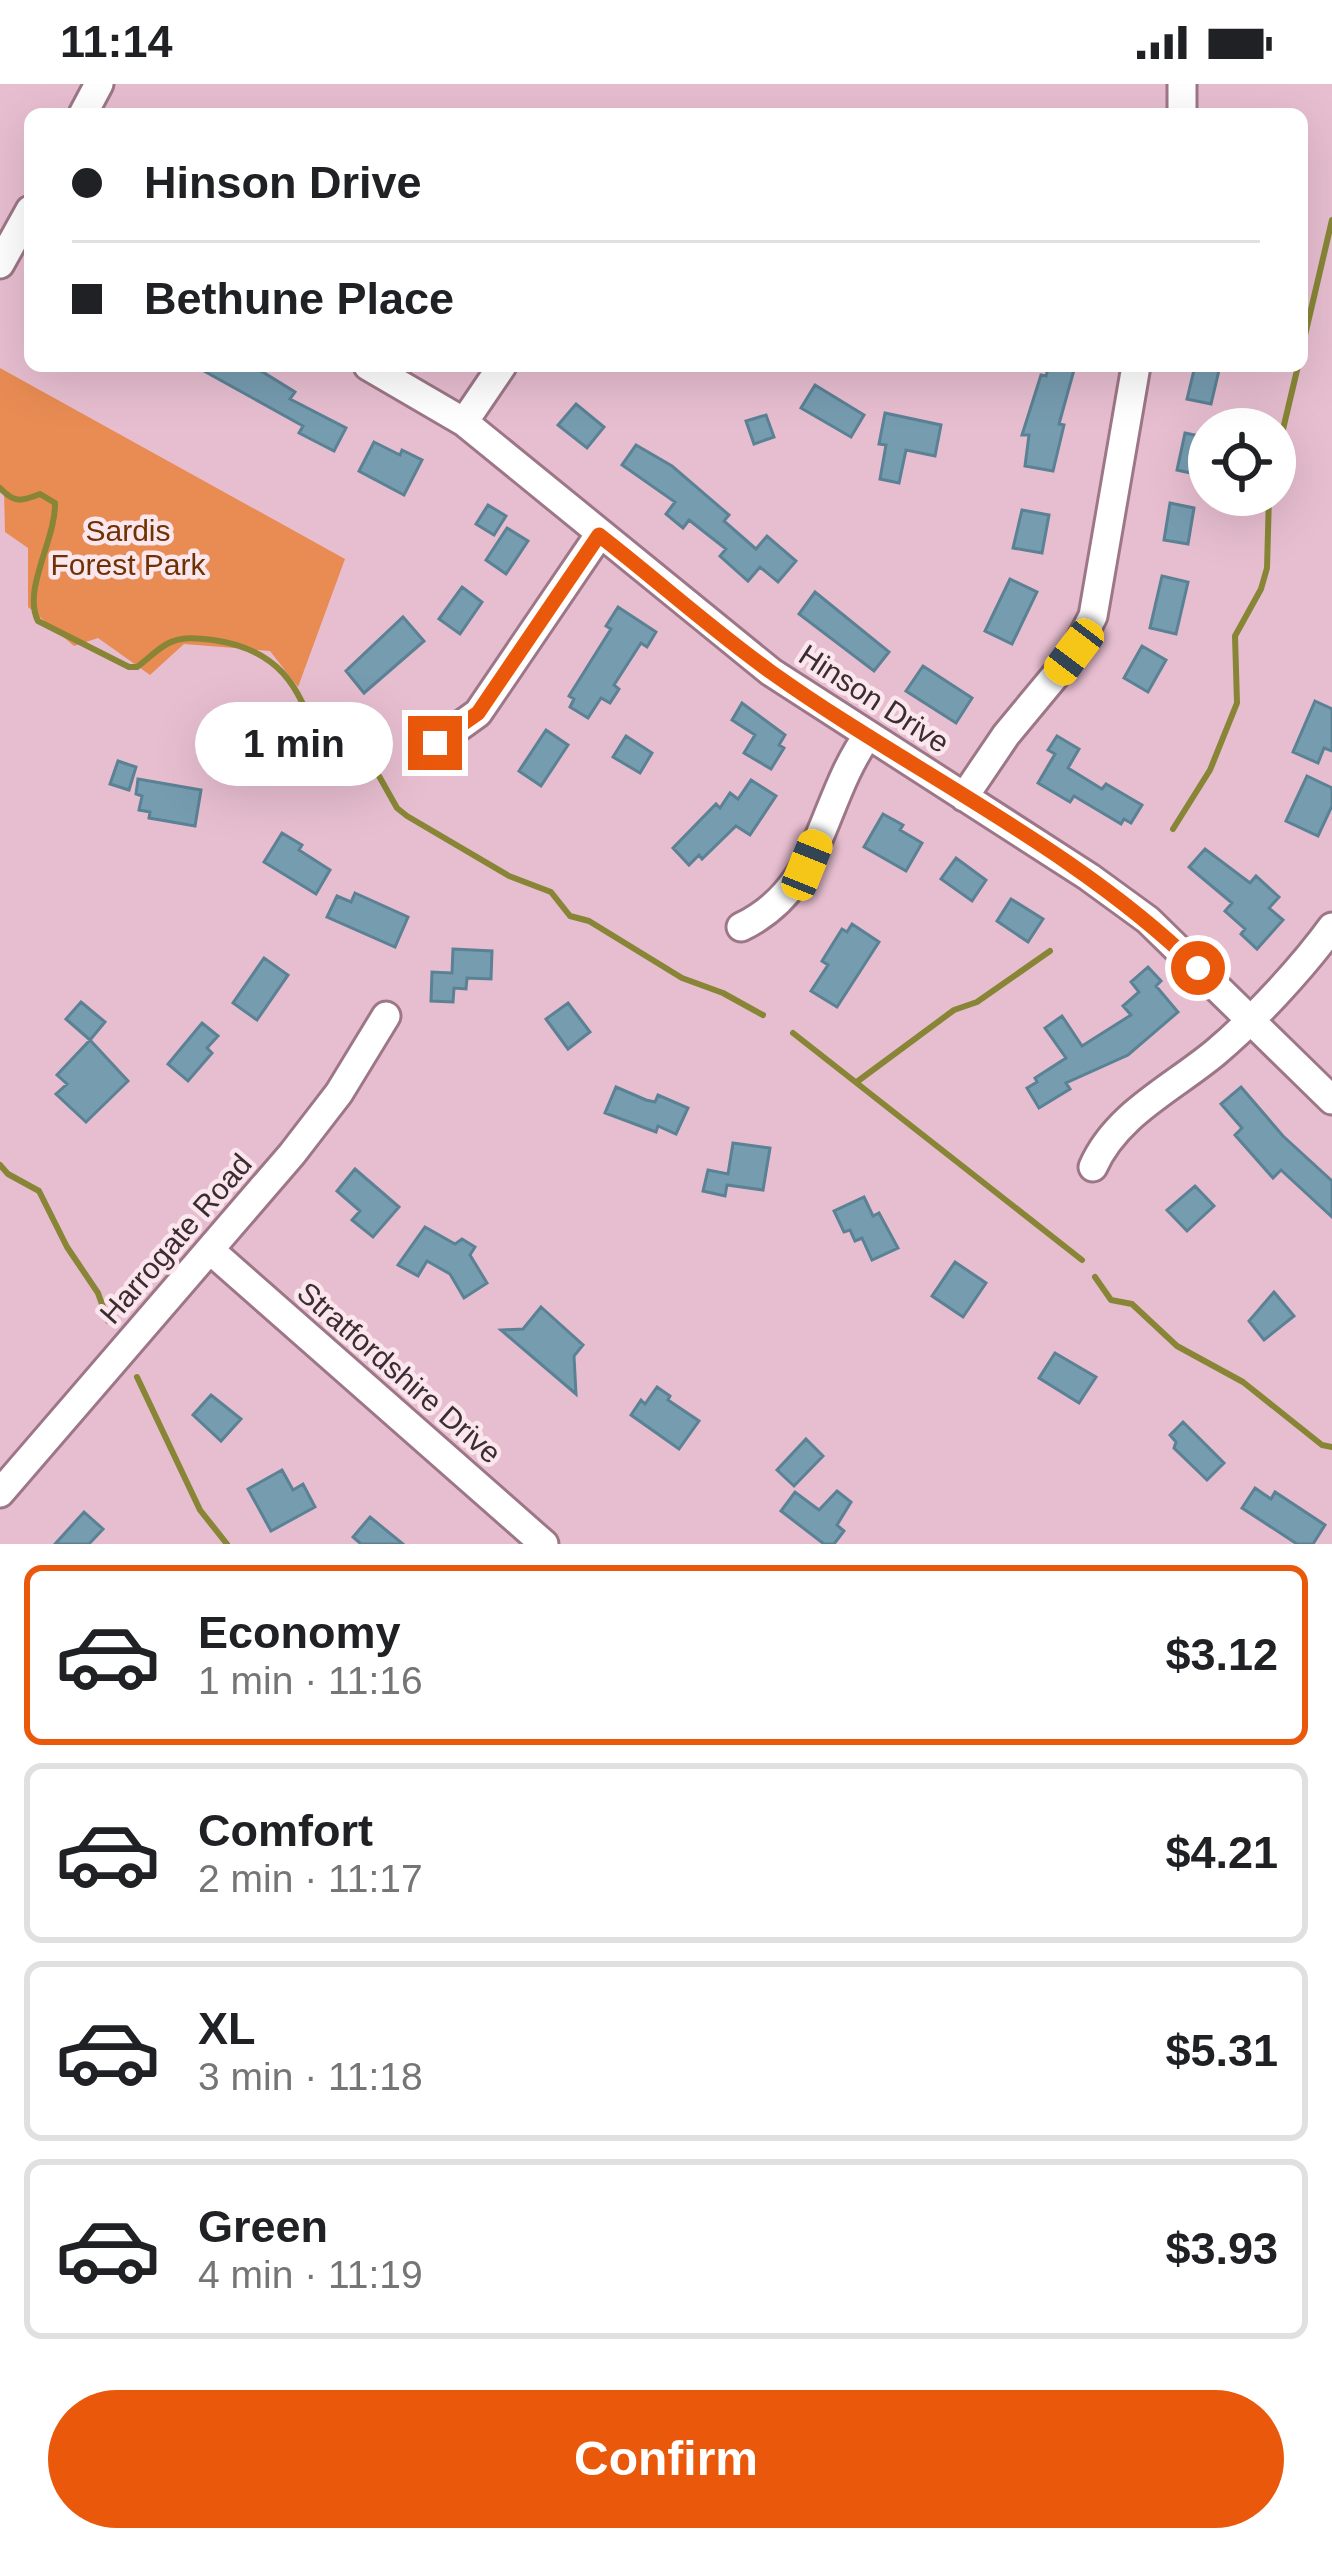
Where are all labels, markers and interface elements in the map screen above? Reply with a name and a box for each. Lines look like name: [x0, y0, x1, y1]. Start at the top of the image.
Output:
text: 11:14: [60, 16, 173, 67]
text: Hinson Drive: [144, 157, 422, 208]
text: Bethune Place: [144, 273, 454, 324]
map controls: [1188, 408, 1296, 516]
button: locate: [1188, 408, 1296, 516]
park label: Sardis Forest Park: [50, 514, 207, 581]
car: [1038, 612, 1110, 692]
street label: Hinson Drive: [793, 638, 955, 759]
callout: 1 min: [195, 701, 393, 785]
route end: [408, 716, 462, 770]
text: 1 min: [243, 722, 345, 765]
car: [777, 825, 837, 905]
route start: [1171, 941, 1225, 995]
street label: Harrogate Road: [93, 1147, 258, 1330]
street label: Stratfordshire Drive: [291, 1275, 508, 1470]
icon: car: [54, 1601, 162, 1709]
text: Economy: [198, 1607, 401, 1658]
text: $3.12: [1165, 1629, 1278, 1680]
text: 1 min · 11:16: [198, 1659, 423, 1702]
icon: car: [54, 1799, 162, 1907]
text: Comfort: [198, 1805, 373, 1856]
text: $4.21: [1165, 1827, 1278, 1878]
text: 2 min · 11:17: [198, 1857, 423, 1900]
icon: car: [54, 1997, 162, 2105]
text: XL: [198, 2003, 256, 2054]
text: $5.31: [1165, 2025, 1278, 2076]
text: 3 min · 11:18: [198, 2055, 423, 2098]
icon: car: [54, 2195, 162, 2303]
text: Green: [198, 2201, 328, 2252]
text: $3.93: [1165, 2223, 1278, 2274]
text: 4 min · 11:19: [198, 2253, 423, 2296]
button: Confirm: [48, 2390, 1284, 2528]

